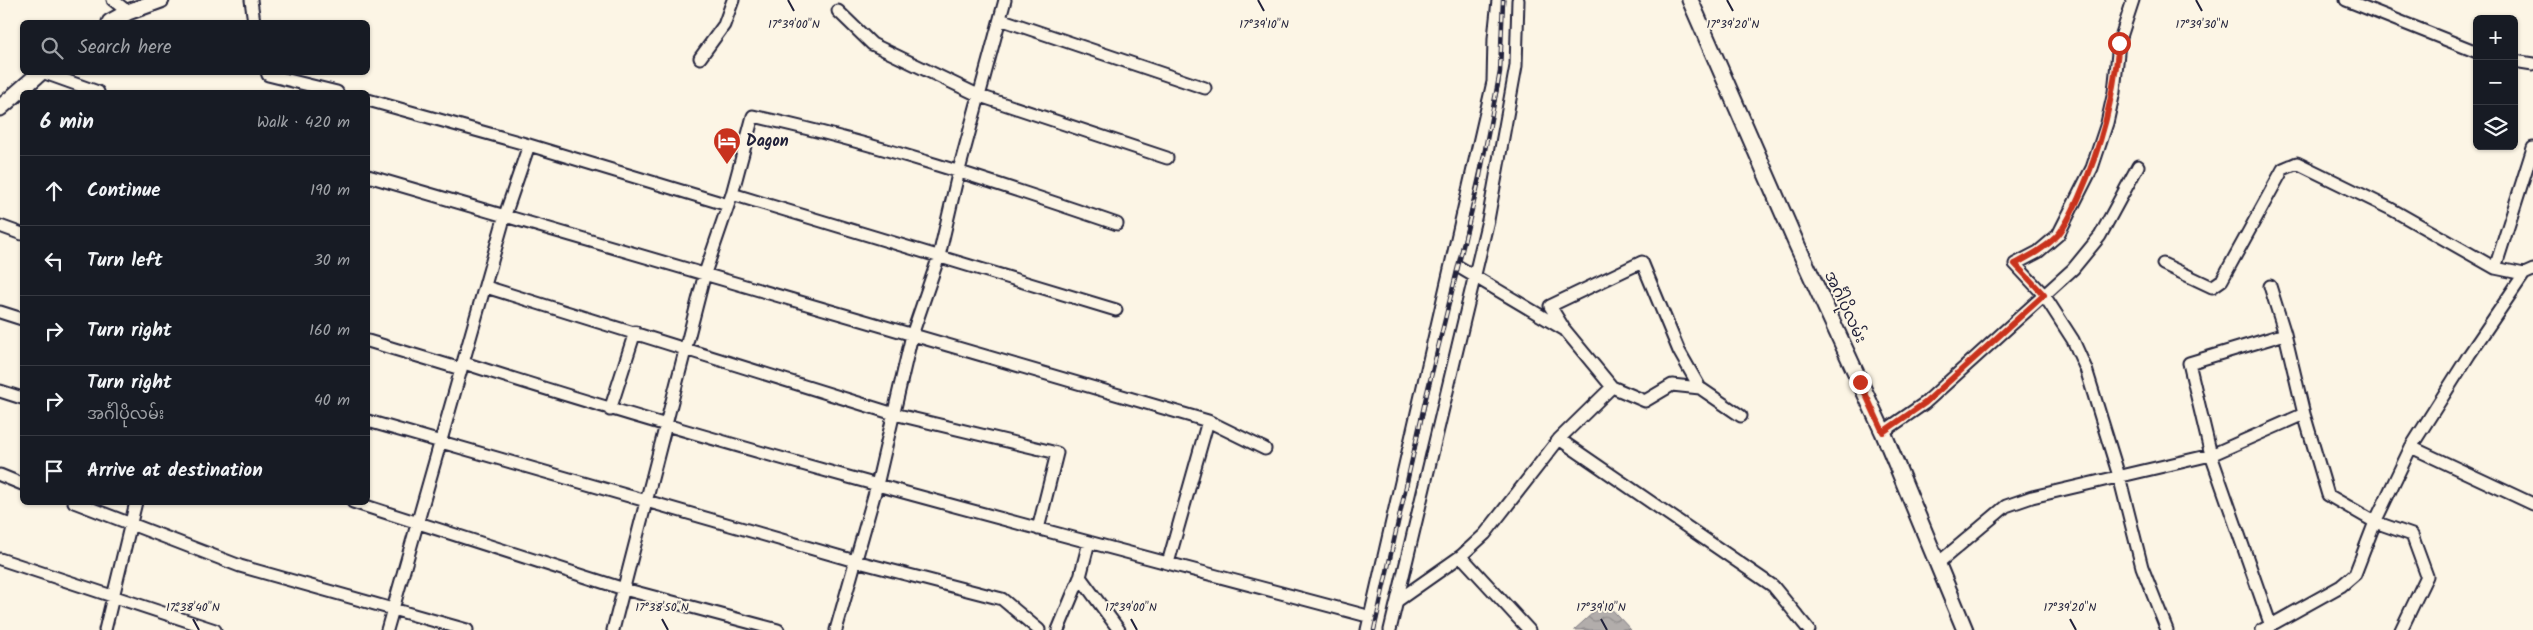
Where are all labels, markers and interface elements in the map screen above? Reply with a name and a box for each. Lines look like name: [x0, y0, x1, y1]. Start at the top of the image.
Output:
text: 17°39'00"N: [768, 15, 820, 34]
text: 17°39'10"N: [1239, 15, 1289, 34]
text: 17°39'20"N: [1707, 15, 1759, 34]
text: 17°39'30"N: [2176, 15, 2228, 34]
map controls: [2473, 15, 2518, 150]
button: +: [2473, 15, 2518, 60]
search box: [20, 20, 370, 75]
route start: [2108, 32, 2131, 55]
text: Search here: [78, 33, 172, 63]
icon: search: [38, 34, 66, 62]
button: −: [2473, 60, 2518, 105]
button: layers: [2473, 105, 2518, 150]
text: 6 min: [40, 106, 94, 139]
text: Walk · 420 m: [257, 110, 350, 135]
hotel icon: Dagon: [712, 126, 742, 165]
place label: Dagon: [746, 129, 789, 154]
text: Continue: [87, 176, 160, 206]
icon: ahead: [40, 177, 68, 205]
text: 190 m: [310, 178, 350, 203]
text: Turn left: [87, 246, 162, 276]
icon: left: [40, 247, 68, 275]
text: 30 m: [314, 248, 350, 273]
street label: အင်္ဂါပိုလမ်း: [1816, 267, 1873, 348]
text: Turn right: [87, 316, 172, 346]
icon: right: [40, 317, 68, 345]
text: 160 m: [309, 318, 350, 343]
text: Turn right: [87, 368, 172, 398]
route end: [1849, 371, 1872, 394]
icon: right: [40, 387, 68, 415]
text: 40 m: [314, 388, 350, 413]
text: အင်္ဂါပိုလမ်း: [87, 402, 164, 427]
text: Arrive at destination: [87, 456, 263, 486]
icon: arrive: [40, 457, 68, 485]
text: 17°38'40"N: [166, 598, 220, 617]
text: 17°38'50"N: [635, 598, 689, 617]
text: 17°39'00"N: [1105, 598, 1157, 617]
text: 17°39'10"N: [1576, 598, 1626, 617]
text: 17°39'20"N: [2044, 598, 2096, 617]

